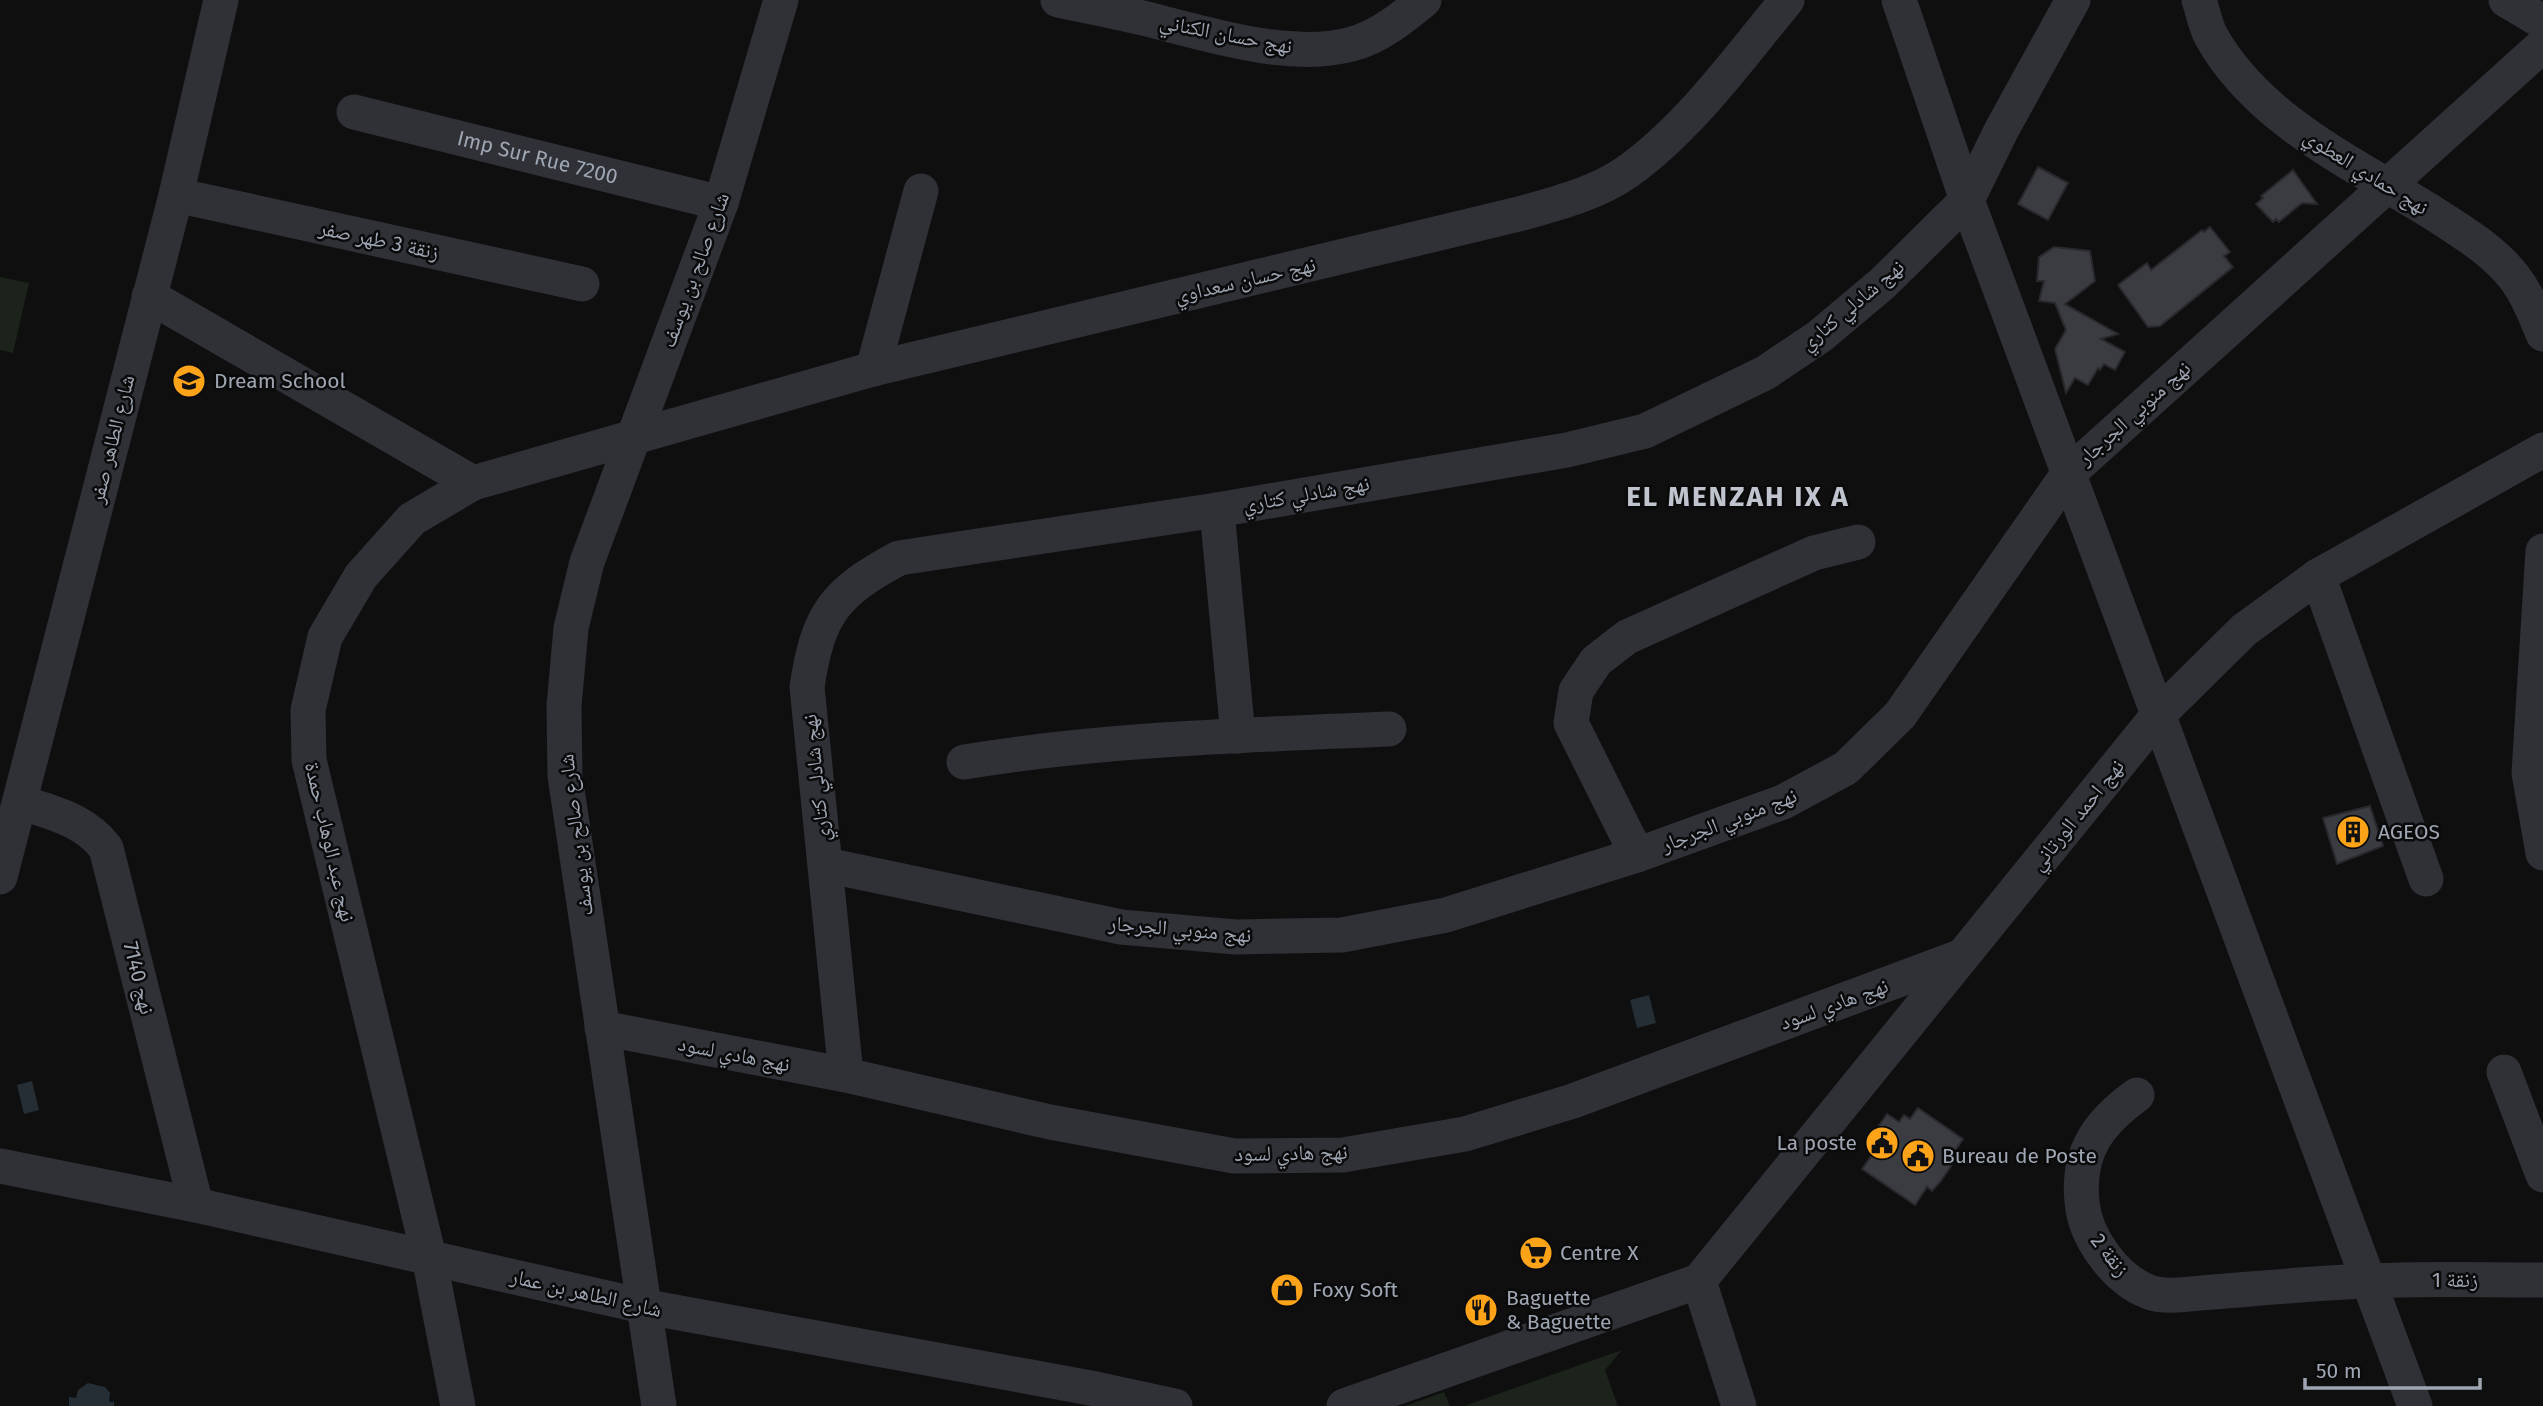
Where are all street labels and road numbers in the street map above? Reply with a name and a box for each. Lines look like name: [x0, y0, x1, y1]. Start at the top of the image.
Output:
street label: نهج حسان الكناني: [1157, 8, 1295, 63]
street label: نهج حمادي العطوي: [2297, 123, 2433, 223]
street label: Imp Sur Rue 7200: [454, 125, 620, 190]
street label: شارع صالح بن يوسف: [655, 189, 735, 351]
street label: زنقة 3 طهر صفر: [316, 214, 441, 265]
street label: نهج حسان سعداوي: [1172, 251, 1319, 312]
street label: نهج شادلي كتاري: [1795, 254, 1912, 359]
street label: نهج منوبي الجرجار: [2071, 355, 2198, 474]
street label: شارع الطاهر صفر: [83, 372, 140, 507]
street label: نهج شادلي كتاري: [1241, 470, 1372, 521]
street label: نهج شادلي كتاري: [796, 713, 839, 843]
street label: شارع صالح بن يوسف: [553, 753, 599, 917]
street label: نهج احمد الورتاني: [2024, 754, 2132, 878]
street label: نهج عبد الوهاب حمدة: [299, 760, 361, 924]
street label: نهج منوبي الجرجار: [1657, 782, 1802, 861]
street label: نهج منوبي الجرجار: [1106, 910, 1253, 952]
street label: نهج 7140: [117, 939, 161, 1017]
street label: نهج هادي لسود: [1776, 972, 1893, 1039]
street label: نهج هادي لسود: [675, 1030, 792, 1081]
street label: نهج هادي لسود: [1234, 1139, 1348, 1170]
street label: زنقة 2: [2085, 1228, 2135, 1282]
street label: شارع الطاهر بن عمار: [507, 1263, 664, 1323]
street label: زنقة 1: [2432, 1267, 2478, 1293]

